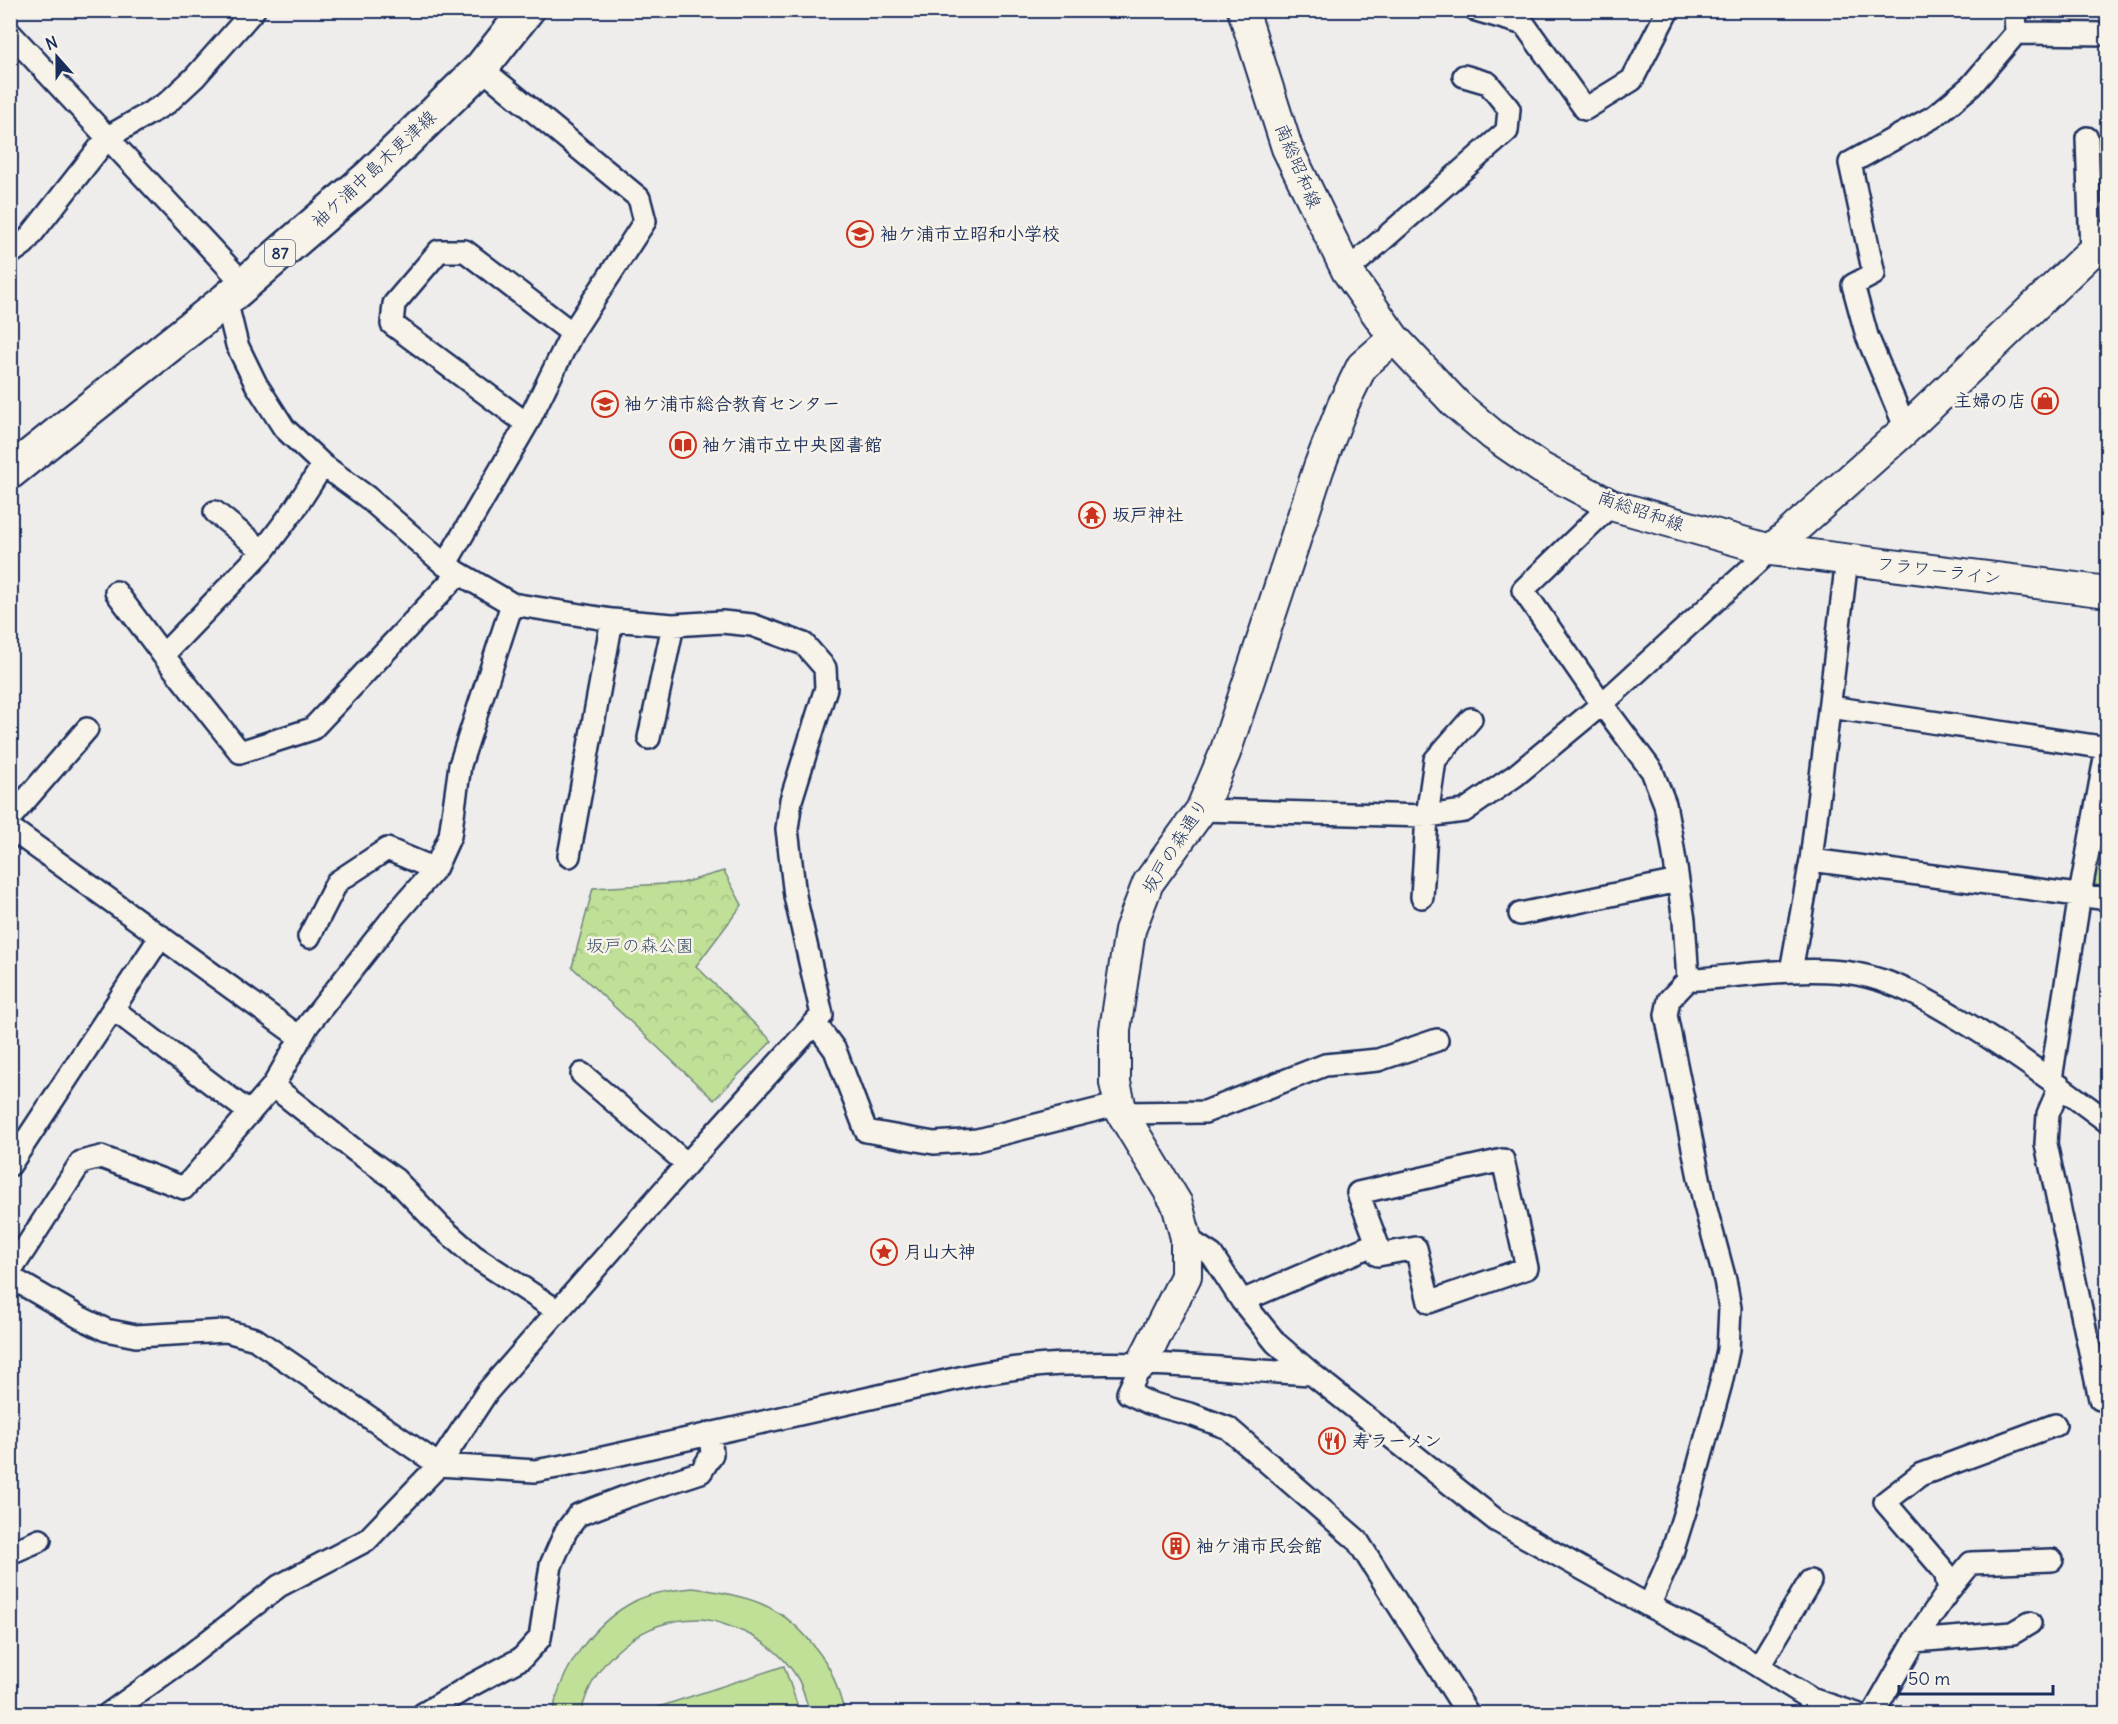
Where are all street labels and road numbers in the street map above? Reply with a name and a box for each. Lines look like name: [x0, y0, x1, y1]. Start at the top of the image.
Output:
street label: 袖ケ浦中島木更津線: [307, 105, 441, 232]
street label: 南総昭和線: [1270, 120, 1327, 212]
road number: 87: [265, 240, 295, 266]
street label: 南総昭和線: [1595, 485, 1687, 536]
street label: フラワーライン: [1875, 551, 2003, 590]
street label: 坂戸の森通り: [1136, 794, 1213, 898]

